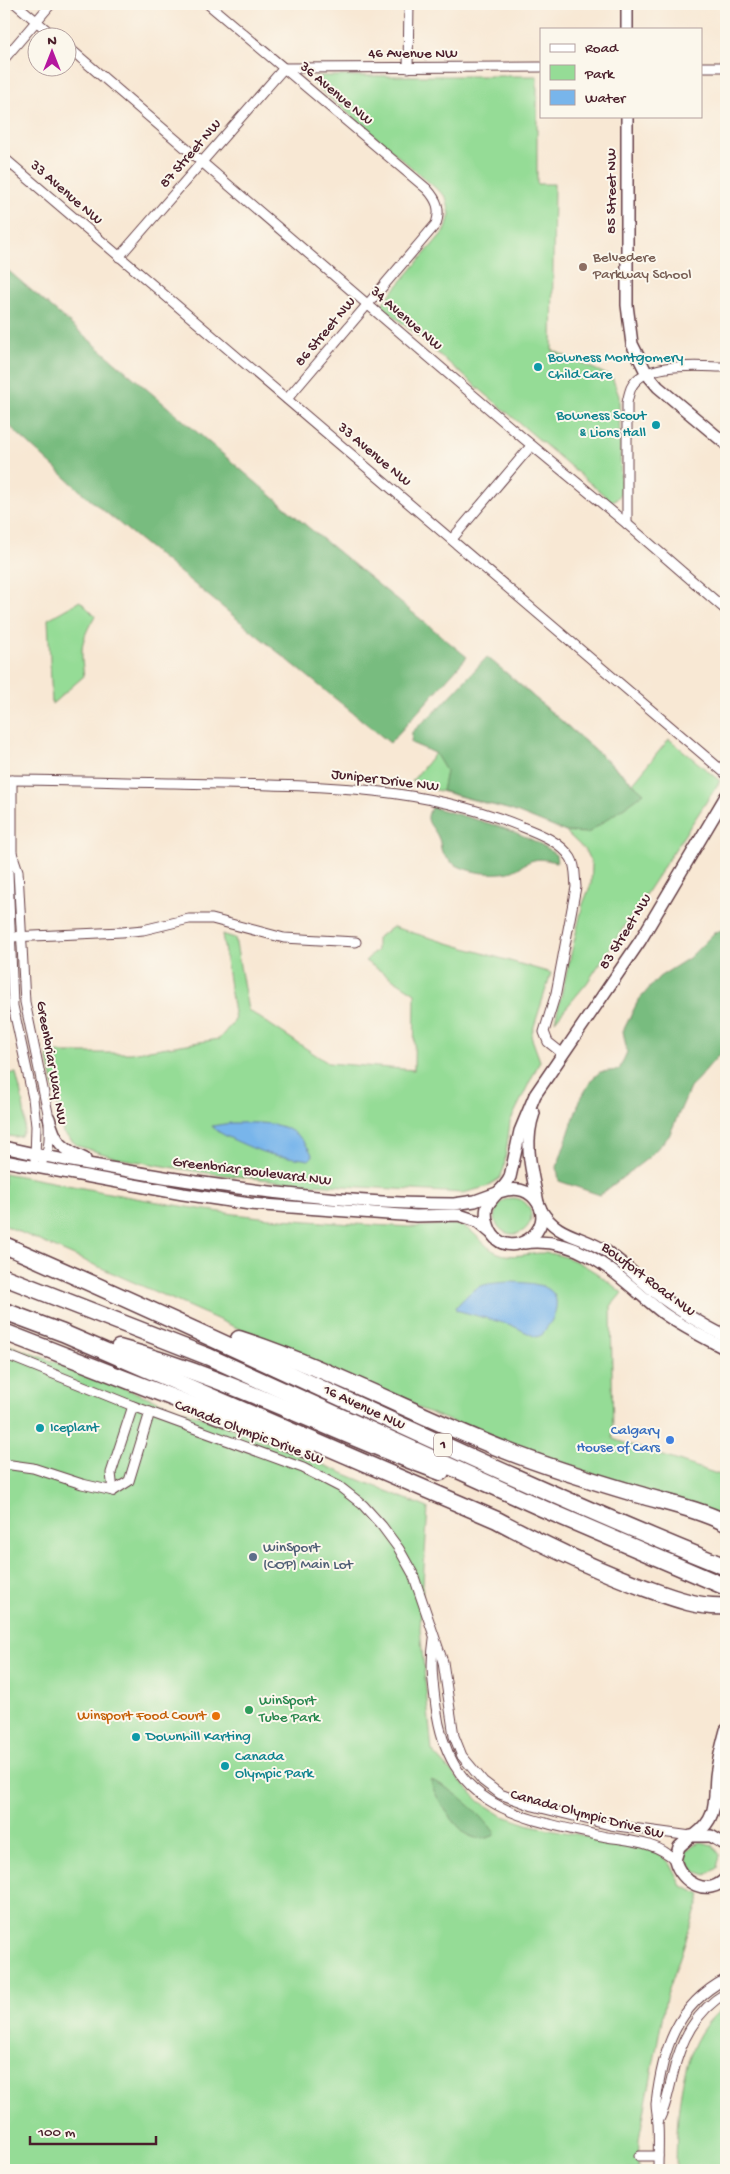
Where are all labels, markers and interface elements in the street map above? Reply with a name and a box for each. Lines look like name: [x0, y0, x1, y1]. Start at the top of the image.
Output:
north arrow: [28, 28, 78, 78]
legend: [540, 28, 702, 118]
text: N: [47, 33, 57, 50]
text: Road: [585, 40, 619, 58]
street label: 46 Avenue NW: [368, 45, 458, 63]
street label: 36 Avenue NW: [295, 57, 376, 130]
text: Park: [584, 66, 615, 84]
text: Water: [585, 90, 627, 108]
street label: 87 Street NW: [156, 116, 226, 192]
street label: 85 Street NW: [603, 148, 621, 234]
street label: 33 Avenue NW: [25, 156, 106, 230]
place label: Belvedere Parkway School: [592, 249, 691, 284]
marker: Belvedere Parkway School: [577, 261, 589, 273]
street label: 34 Avenue NW: [366, 282, 446, 355]
street label: 86 Street NW: [292, 293, 361, 371]
place label: Bowness Montgomery Child Care: [547, 349, 684, 384]
marker: Bowness Montgomery Child Care: [532, 361, 544, 373]
place label: Bowness Scout & Lions Hall: [555, 407, 648, 442]
street label: 33 Avenue NW: [333, 418, 415, 491]
marker: Bowness Scout & Lions Hall: [650, 419, 662, 431]
street label: Juniper Drive NW: [330, 765, 440, 797]
street label: 83 Street NW: [596, 891, 656, 973]
street label: Greenbriar Way NW: [31, 1000, 71, 1127]
street label: Greenbriar Boulevard NW: [172, 1153, 333, 1191]
street label: Bowfort Road NW: [597, 1238, 699, 1321]
street label: 16 Avenue NW: [319, 1381, 408, 1435]
street label: Canada Olympic Drive SW: [172, 1396, 326, 1470]
place label: Iceplant: [50, 1419, 101, 1437]
marker: Iceplant: [34, 1422, 46, 1434]
place label: Calgary House of Cars: [577, 1422, 661, 1457]
road number: 1: [434, 1434, 452, 1456]
marker: Calgary House of Cars: [664, 1434, 676, 1446]
place label: WinSport (COP) Main Lot: [263, 1539, 354, 1574]
marker: WinSport (COP) Main Lot: [247, 1551, 259, 1563]
place label: WinSport Tube Park: [258, 1692, 321, 1727]
marker: WinSport Tube Park: [243, 1704, 255, 1716]
place label: Winsport Food Court: [77, 1707, 208, 1725]
marker: Winsport Food Court: [210, 1710, 222, 1722]
place label: Downhill Karting: [145, 1728, 251, 1746]
marker: Downhill Karting: [130, 1731, 142, 1743]
place label: Canada Olympic Park: [235, 1748, 315, 1783]
marker: Canada Olympic Park: [219, 1760, 231, 1772]
street label: Canada Olympic Drive SW: [508, 1786, 666, 1844]
scale bar: [30, 2114, 156, 2146]
text: 100 m: [37, 2124, 76, 2142]

